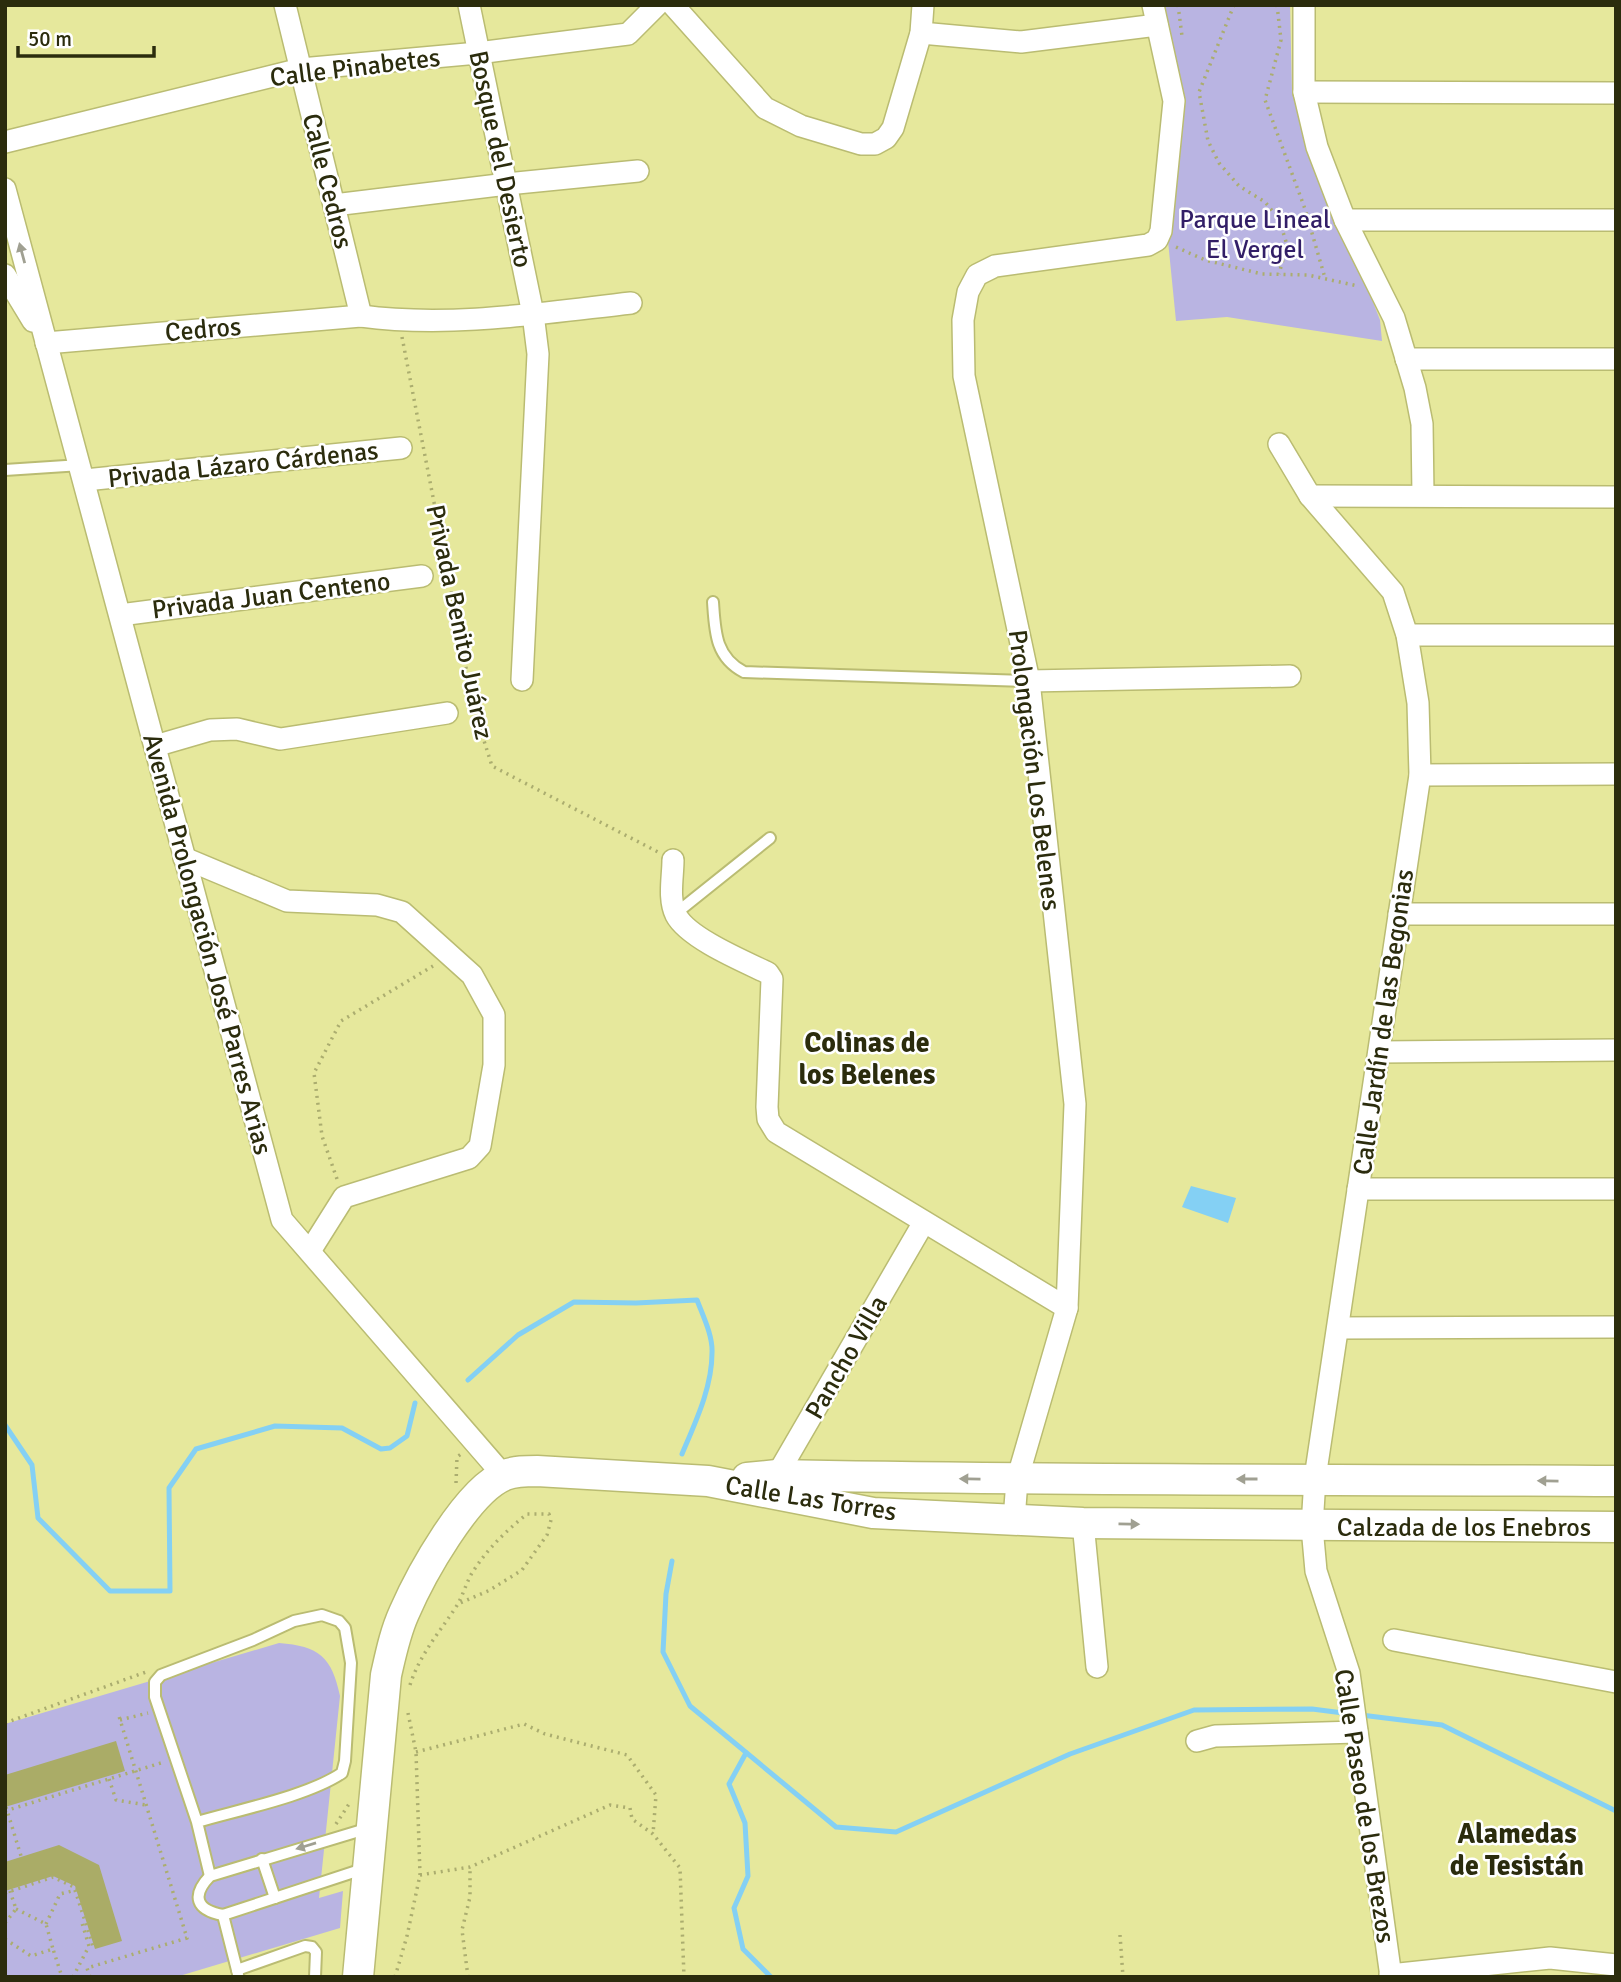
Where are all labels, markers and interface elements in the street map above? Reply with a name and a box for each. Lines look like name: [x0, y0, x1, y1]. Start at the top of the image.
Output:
scale bar: [18, 14, 154, 58]
text: 50 m: [28, 26, 72, 52]
street label: Calle Pinabetes: [268, 42, 442, 94]
street label: Bosque del Desierto: [461, 48, 539, 271]
street label: Calle Cedros: [295, 110, 359, 252]
park label: Parque Lineal El Vergel: [1179, 204, 1331, 266]
one-way arrow: [16, 242, 27, 264]
street label: Cedros: [164, 311, 242, 349]
street label: Privada Lázaro Cárdenas: [106, 435, 380, 495]
street label: Privada Benito Juárez: [418, 502, 500, 743]
street label: Privada Juan Centeno: [150, 565, 392, 626]
street label: Prolongación Los Belenes: [1001, 628, 1067, 913]
street label: Avenida Prolongación José Parres Arias: [135, 730, 279, 1158]
street label: Calle Jardín de las Begonias: [1347, 867, 1421, 1177]
district label: Colinas de los Belenes: [799, 1026, 935, 1092]
street label: Pancho Villa: [799, 1290, 895, 1425]
street label: Calle Las Torres: [723, 1470, 899, 1528]
one-way arrow: [959, 1473, 981, 1485]
one-way arrow: [1235, 1473, 1257, 1485]
one-way arrow: [1536, 1475, 1558, 1486]
street label: Calzada de los Enebros: [1337, 1512, 1591, 1544]
one-way arrow: [1118, 1518, 1140, 1530]
street label: Calle Paseo de los Brezos: [1327, 1667, 1401, 1946]
district label: Alamedas de Tesistán: [1450, 1817, 1584, 1883]
one-way arrow: [295, 1842, 316, 1852]

